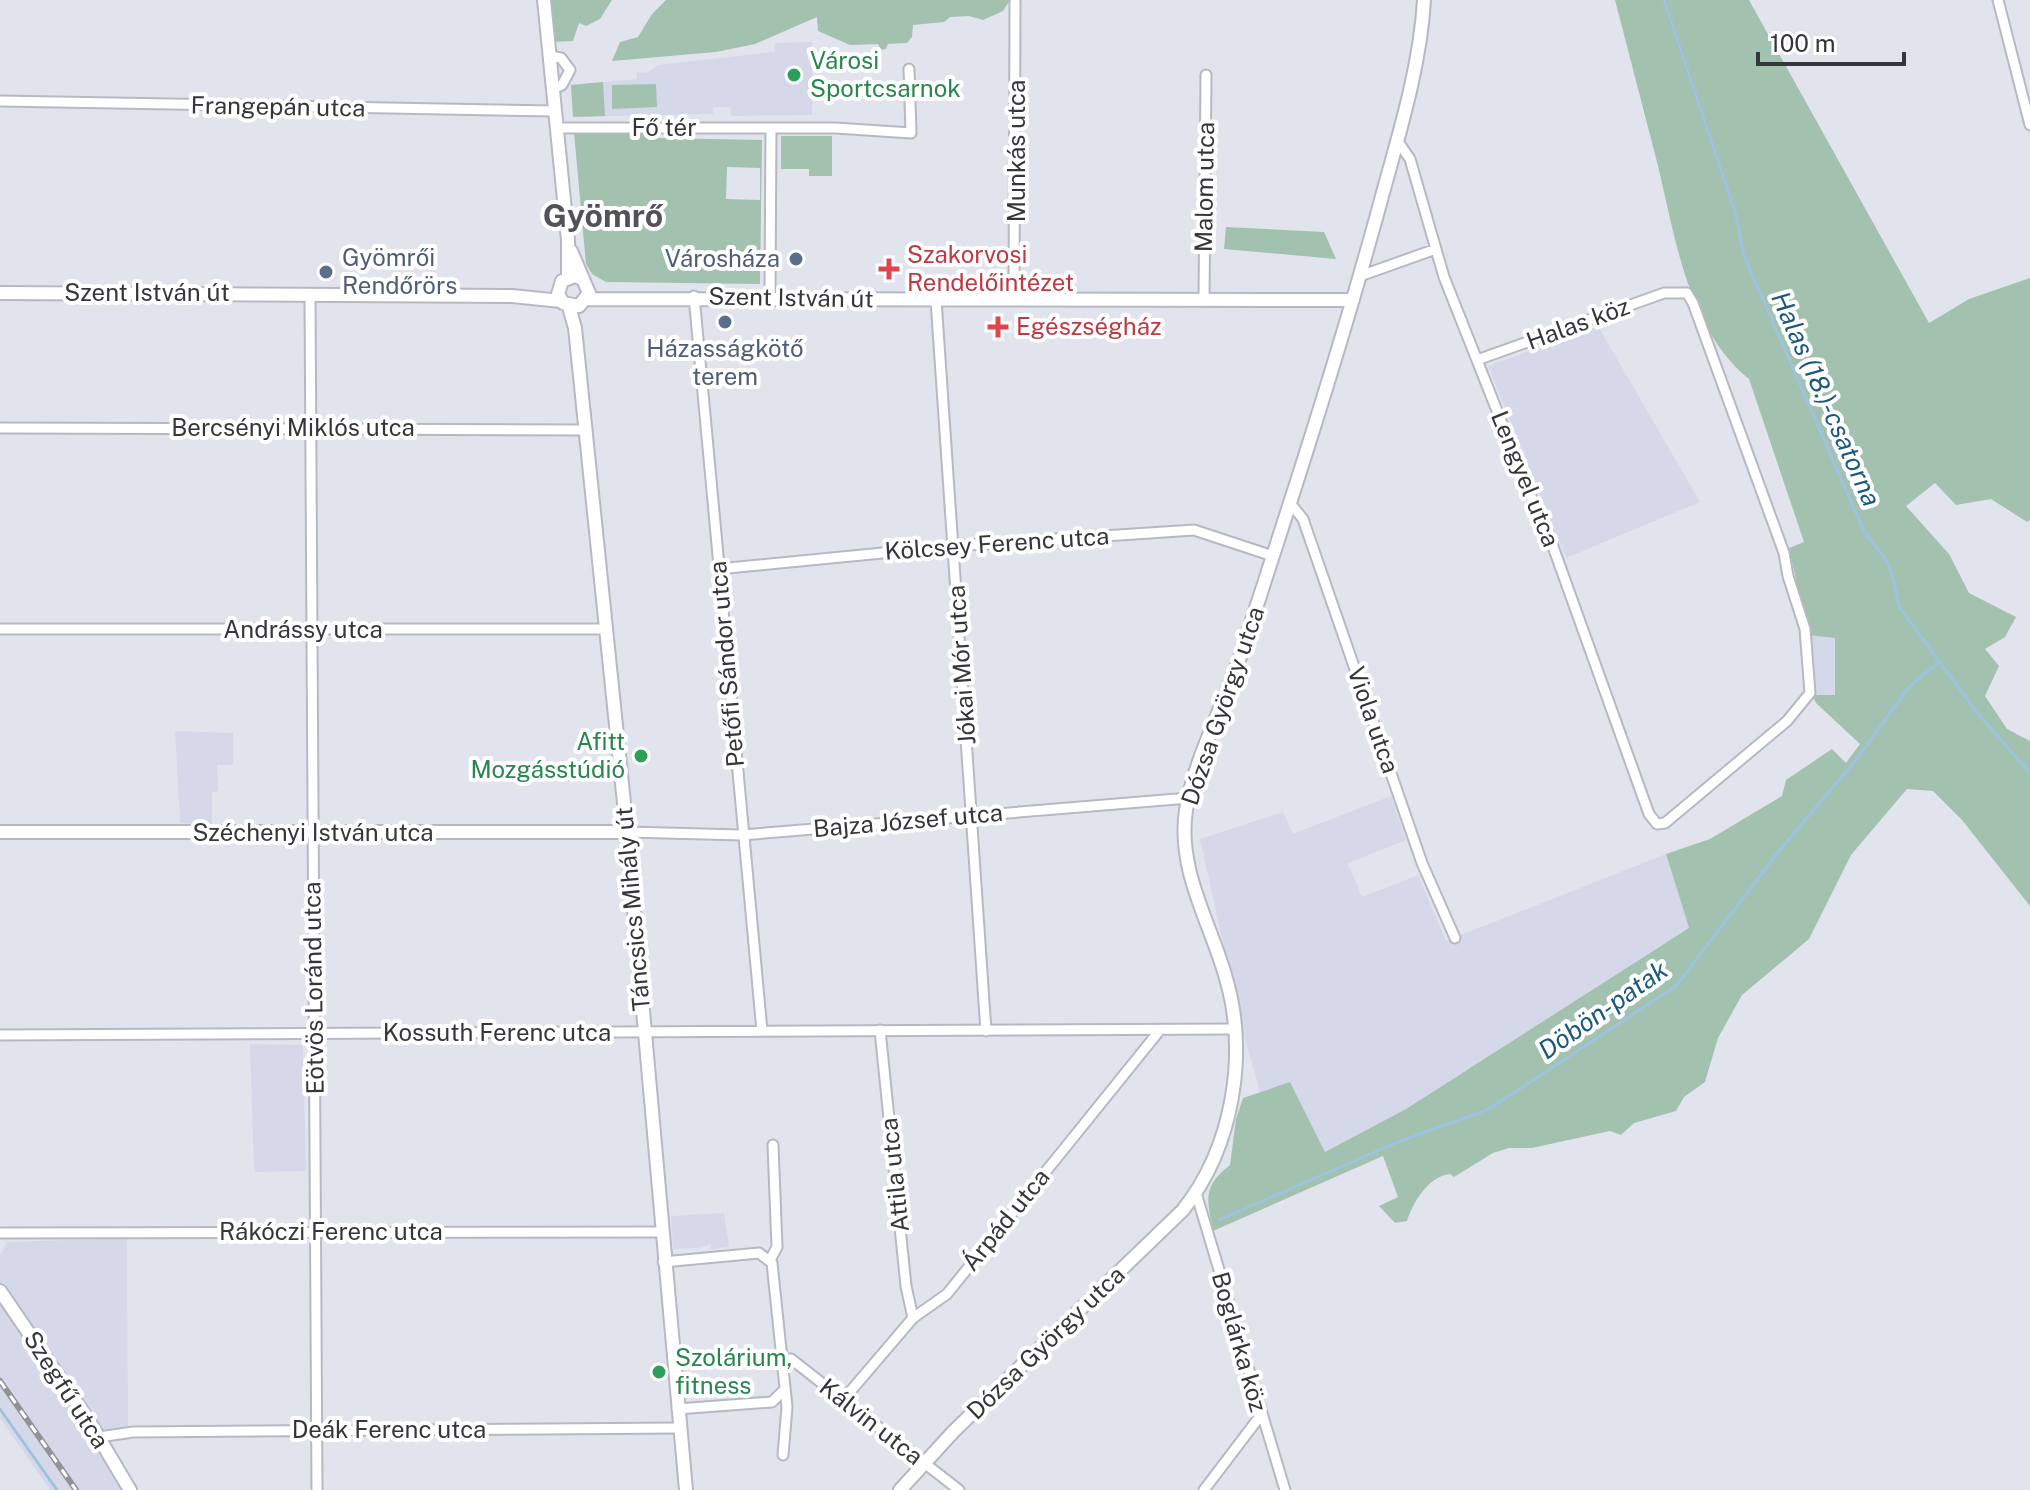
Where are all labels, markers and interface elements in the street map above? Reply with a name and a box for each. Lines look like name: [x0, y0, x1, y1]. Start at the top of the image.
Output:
scale bar: [1758, 16, 1904, 66]
text: 100 m: [1770, 29, 1836, 57]
place label: Városi Sportcsarnok: [810, 46, 961, 102]
marker: Városi Sportcsarnok: [785, 66, 803, 84]
street label: Munkás utca: [1002, 80, 1030, 222]
street label: Frangepán utca: [190, 90, 366, 122]
street label: Fő tér: [631, 113, 697, 141]
street label: Malom utca: [1189, 122, 1219, 252]
district label: Gyömrő: [543, 197, 664, 234]
place label: Szakorvosi Rendelőintézet: [907, 240, 1074, 296]
place label: Gyömrői Rendőrörs: [342, 243, 457, 299]
place label: Városháza: [665, 244, 780, 272]
marker: Városháza: [787, 250, 805, 268]
marker: Szakorvosi Rendelőintézet: [878, 258, 900, 280]
marker: Gyömrői Rendőrörs: [317, 263, 335, 281]
street label: Szent István út: [64, 278, 230, 306]
street label: Szent István út: [708, 282, 874, 312]
water label: Halas (18.)-csatorna: [1765, 287, 1888, 511]
street label: Halas köz: [1522, 292, 1633, 355]
place label: Egészségház: [1016, 312, 1161, 340]
marker: Házasságkötő terem: [716, 313, 734, 331]
marker: Egészségház: [987, 316, 1009, 338]
place label: Házasságkötő terem: [646, 334, 804, 390]
street label: Lengyel utca: [1486, 407, 1566, 551]
street label: Bercsényi Miklós utca: [171, 413, 415, 441]
street label: Kölcsey Ferenc utca: [884, 521, 1110, 565]
street label: Petőfi Sándor utca: [703, 560, 749, 768]
street label: Jókai Mór utca: [941, 584, 981, 746]
street label: Dózsa György utca: [1175, 603, 1269, 809]
street label: Andrássy utca: [223, 615, 383, 643]
street label: Viola utca: [1343, 663, 1405, 777]
place label: Afitt Mozgásstúdió: [470, 727, 625, 783]
marker: Afitt Mozgásstúdió: [632, 747, 650, 765]
street label: Bajza József utca: [812, 798, 1004, 842]
street label: Táncsics Mihály út: [609, 806, 655, 1012]
street label: Széchenyi István utca: [192, 818, 434, 846]
street label: Eötvös Loránd utca: [297, 881, 329, 1095]
water label: Döbön-patak: [1532, 954, 1673, 1065]
street label: Kossuth Ferenc utca: [383, 1018, 611, 1046]
street label: Attila utca: [874, 1117, 914, 1234]
street label: Árpád utca: [956, 1163, 1055, 1276]
street label: Rákóczi Ferenc utca: [219, 1217, 443, 1245]
street label: Dózsa György utca: [961, 1260, 1130, 1425]
street label: Boglárka köz: [1207, 1268, 1273, 1415]
street label: Szegfű utca: [18, 1325, 115, 1453]
place label: Szolárium, fitness: [675, 1343, 792, 1399]
marker: Szolárium, fitness: [650, 1363, 668, 1381]
street label: Kálvin utca: [814, 1372, 929, 1470]
street label: Deák Ferenc utca: [292, 1415, 486, 1443]

